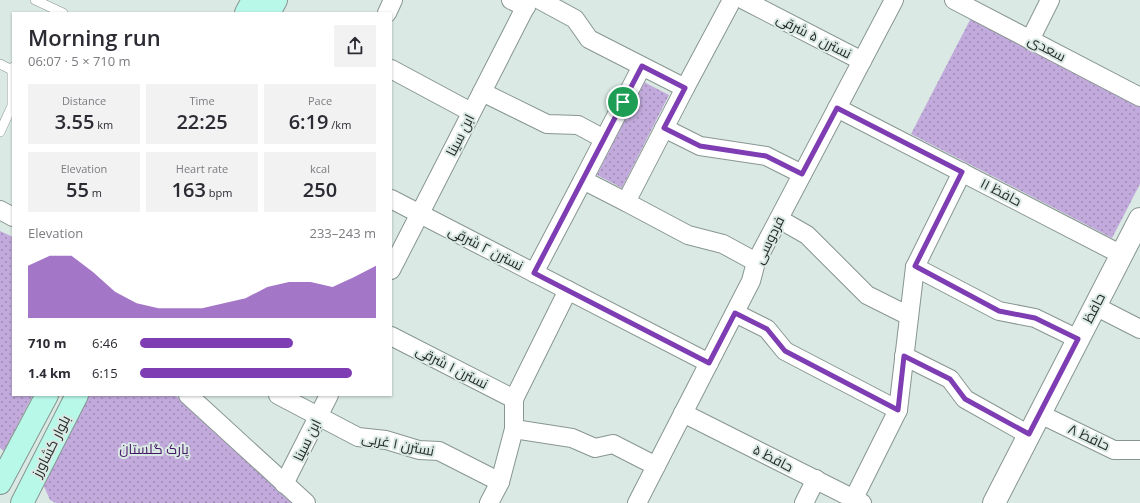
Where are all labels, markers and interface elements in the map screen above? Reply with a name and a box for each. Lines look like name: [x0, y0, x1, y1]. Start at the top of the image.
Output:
street label: نسترن ۵ شرقی: [773, 8, 855, 63]
text: Morning run: [28, 22, 161, 52]
button: share: [334, 25, 376, 67]
street label: سعدی: [1025, 30, 1070, 65]
text: 06:07 · 5 × 710 m: [28, 52, 131, 70]
pin: [606, 85, 640, 119]
icon: arrive: [612, 91, 634, 113]
text: Distance: [62, 93, 106, 108]
text: Time: [189, 93, 215, 108]
text: Pace: [308, 93, 332, 108]
text: 3.55: [55, 108, 94, 135]
text: 22:25: [176, 108, 228, 135]
text: 6:19: [289, 108, 328, 135]
street label: ابن سینا: [441, 110, 478, 159]
text: km: [94, 117, 113, 132]
text: /km: [328, 117, 351, 132]
text: Elevation: [61, 161, 107, 176]
text: Heart rate: [176, 161, 228, 176]
text: kcal: [310, 161, 330, 176]
street label: حافظ ۱۱: [977, 173, 1025, 210]
text: 55: [66, 176, 89, 203]
text: 163: [172, 176, 206, 203]
text: 250: [303, 176, 337, 203]
text: m: [89, 185, 102, 200]
text: bpm: [206, 185, 232, 200]
street label: فردوسی: [749, 213, 788, 267]
street label: نسترن ۲ شرقی: [446, 221, 527, 275]
text: Elevation: [28, 224, 83, 242]
text: 233–243 m: [309, 224, 376, 242]
street label: حافظ: [1078, 289, 1109, 326]
text: 710 m: [28, 334, 66, 352]
text: 6:46: [92, 334, 118, 352]
street label: نسترن ۱ شرقی: [413, 340, 492, 393]
text: 1.4 km: [28, 364, 71, 382]
text: 6:15: [92, 364, 118, 382]
street label: بلوار کشاورز: [26, 412, 74, 481]
street label: ابن سینا: [288, 415, 325, 464]
street label: حافظ ۸: [1065, 419, 1113, 454]
street label: نسترن ۱ غربی: [360, 427, 436, 460]
park label: پارک گلستان: [119, 439, 189, 459]
street label: حافظ ۵: [750, 439, 797, 476]

